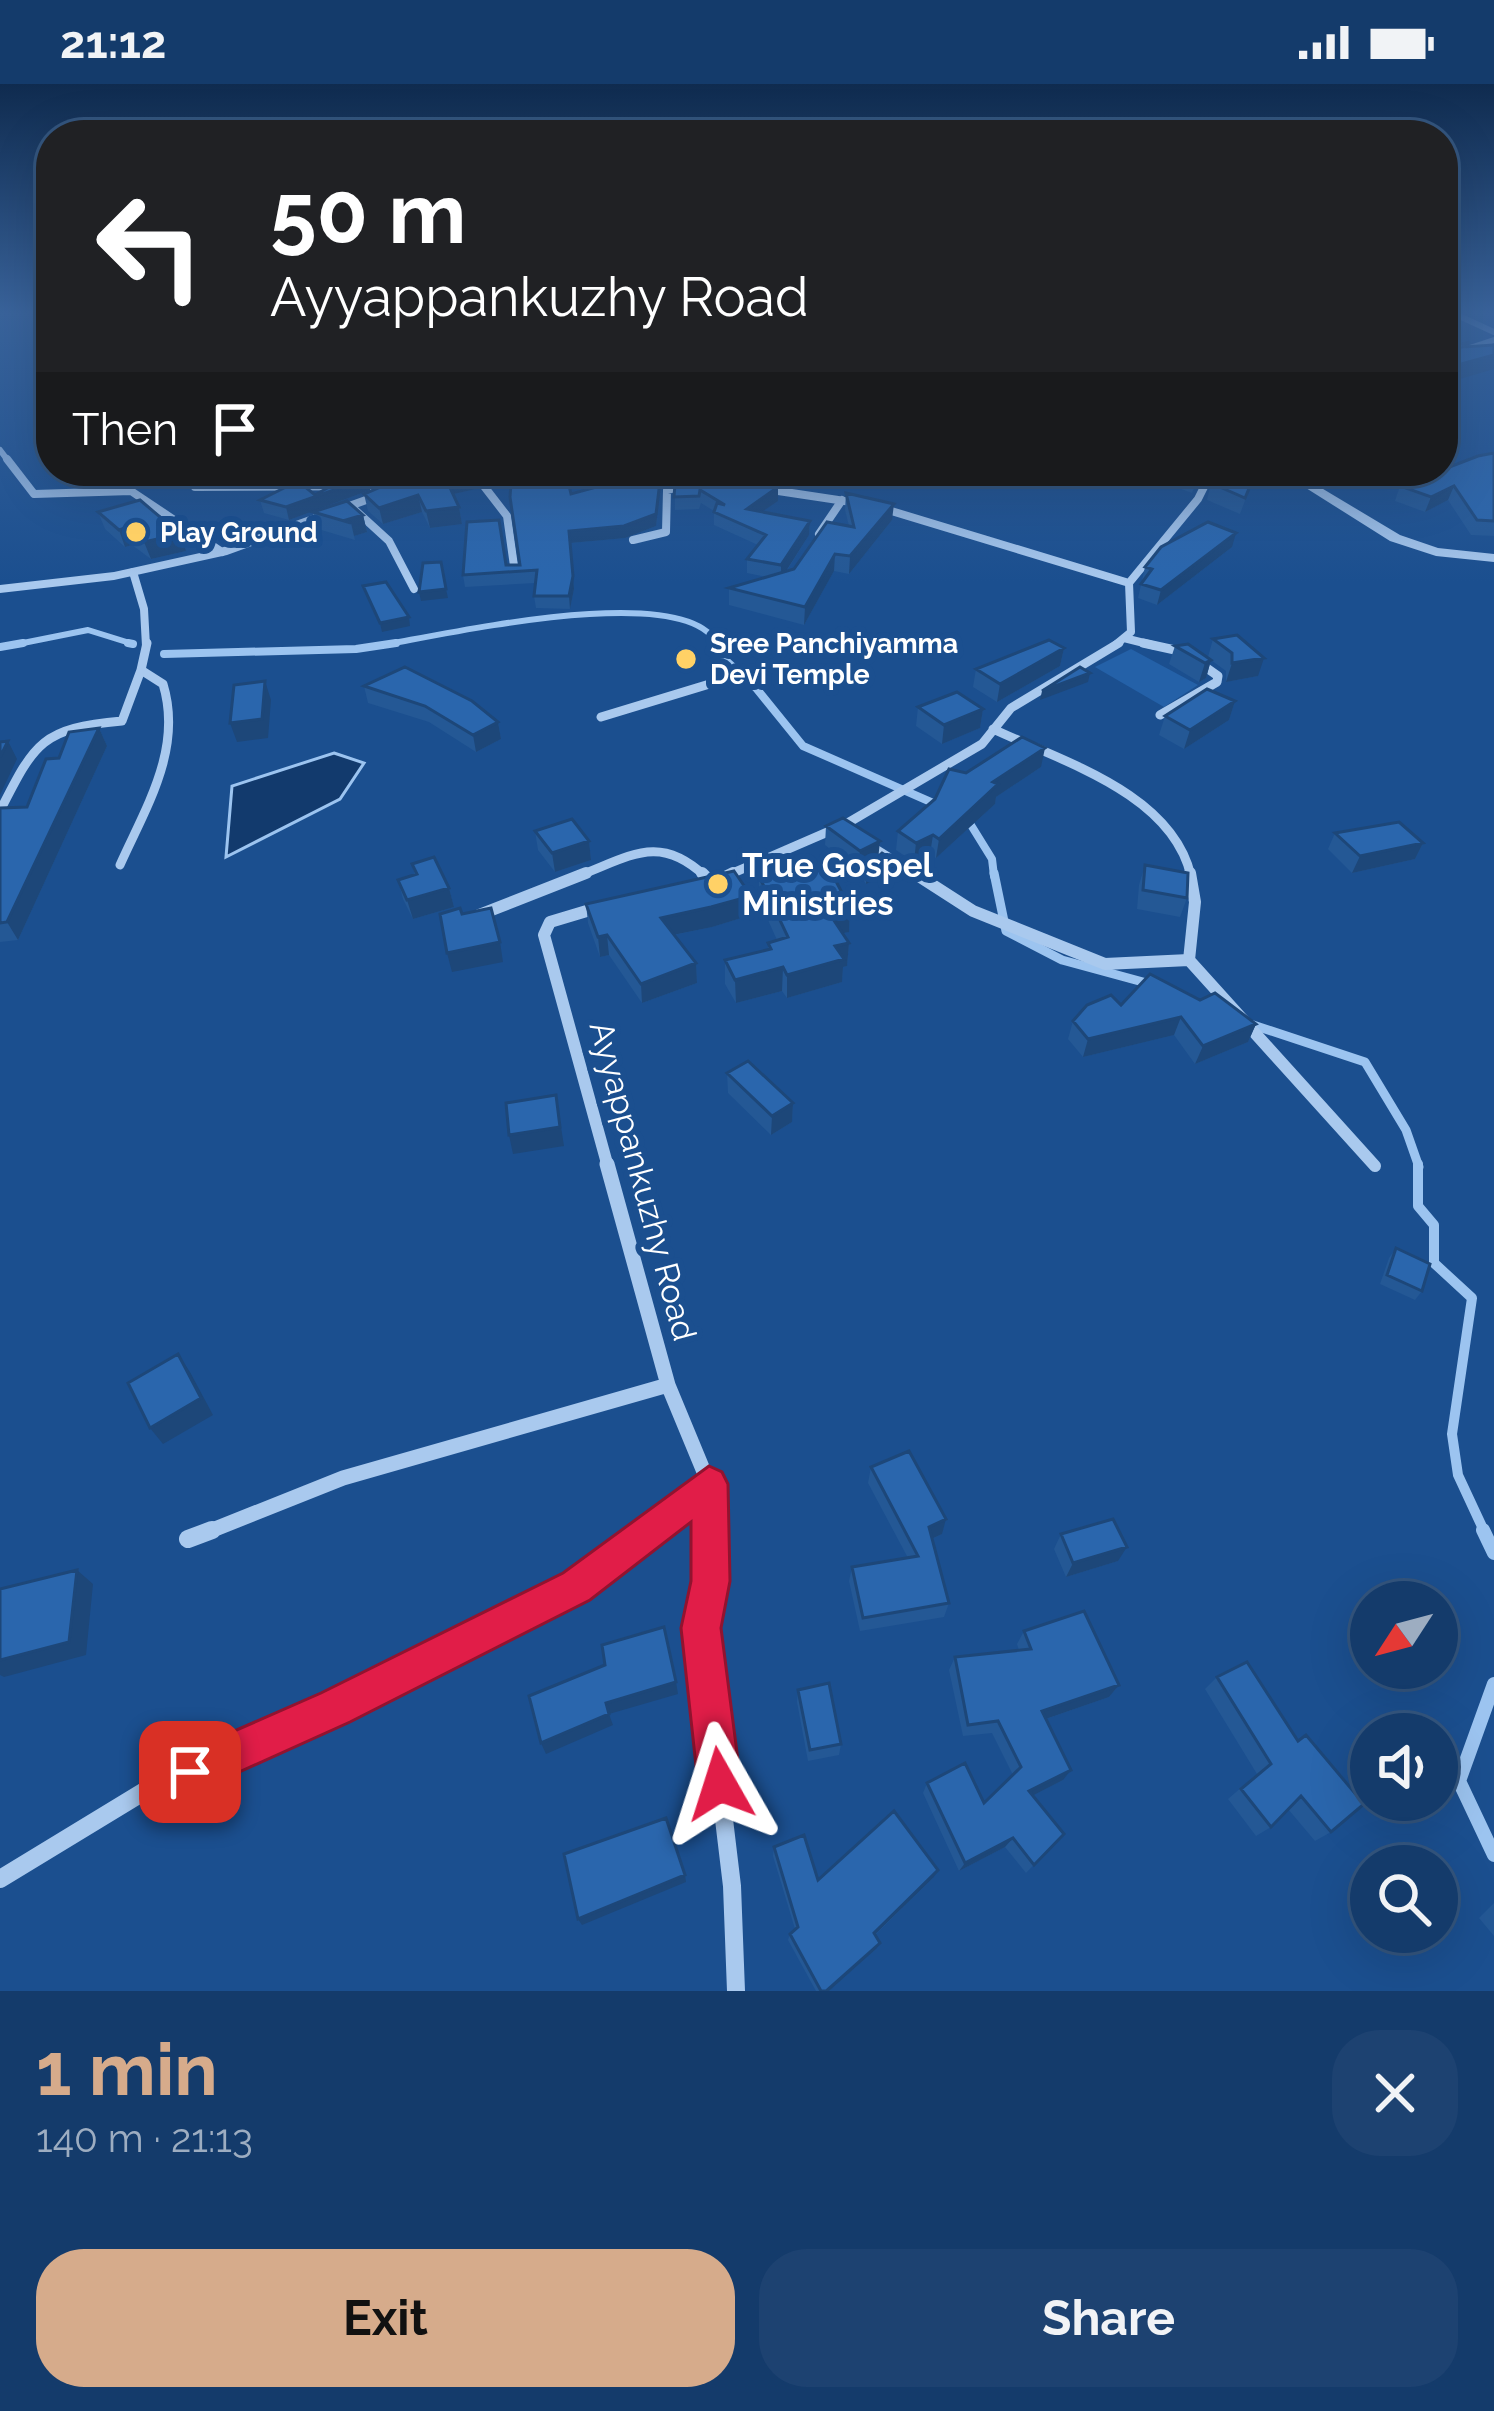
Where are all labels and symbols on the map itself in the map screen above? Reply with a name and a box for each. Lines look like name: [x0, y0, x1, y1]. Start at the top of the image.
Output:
place label: Play Ground: [160, 517, 318, 548]
marker: Play Ground: [123, 519, 149, 545]
place label: Sree Panchiyamma Devi Temple: [710, 628, 958, 690]
marker: Sree Panchiyamma Devi Temple: [673, 646, 699, 672]
place label: True Gospel Ministries: [742, 846, 934, 923]
marker: True Gospel Ministries: [705, 871, 731, 897]
street label: Ayyappankuzhy Road: [582, 1017, 704, 1345]
north arrow: [1350, 1581, 1458, 1689]
pin: [139, 1721, 241, 1823]
position arrow: [657, 1721, 783, 1847]

